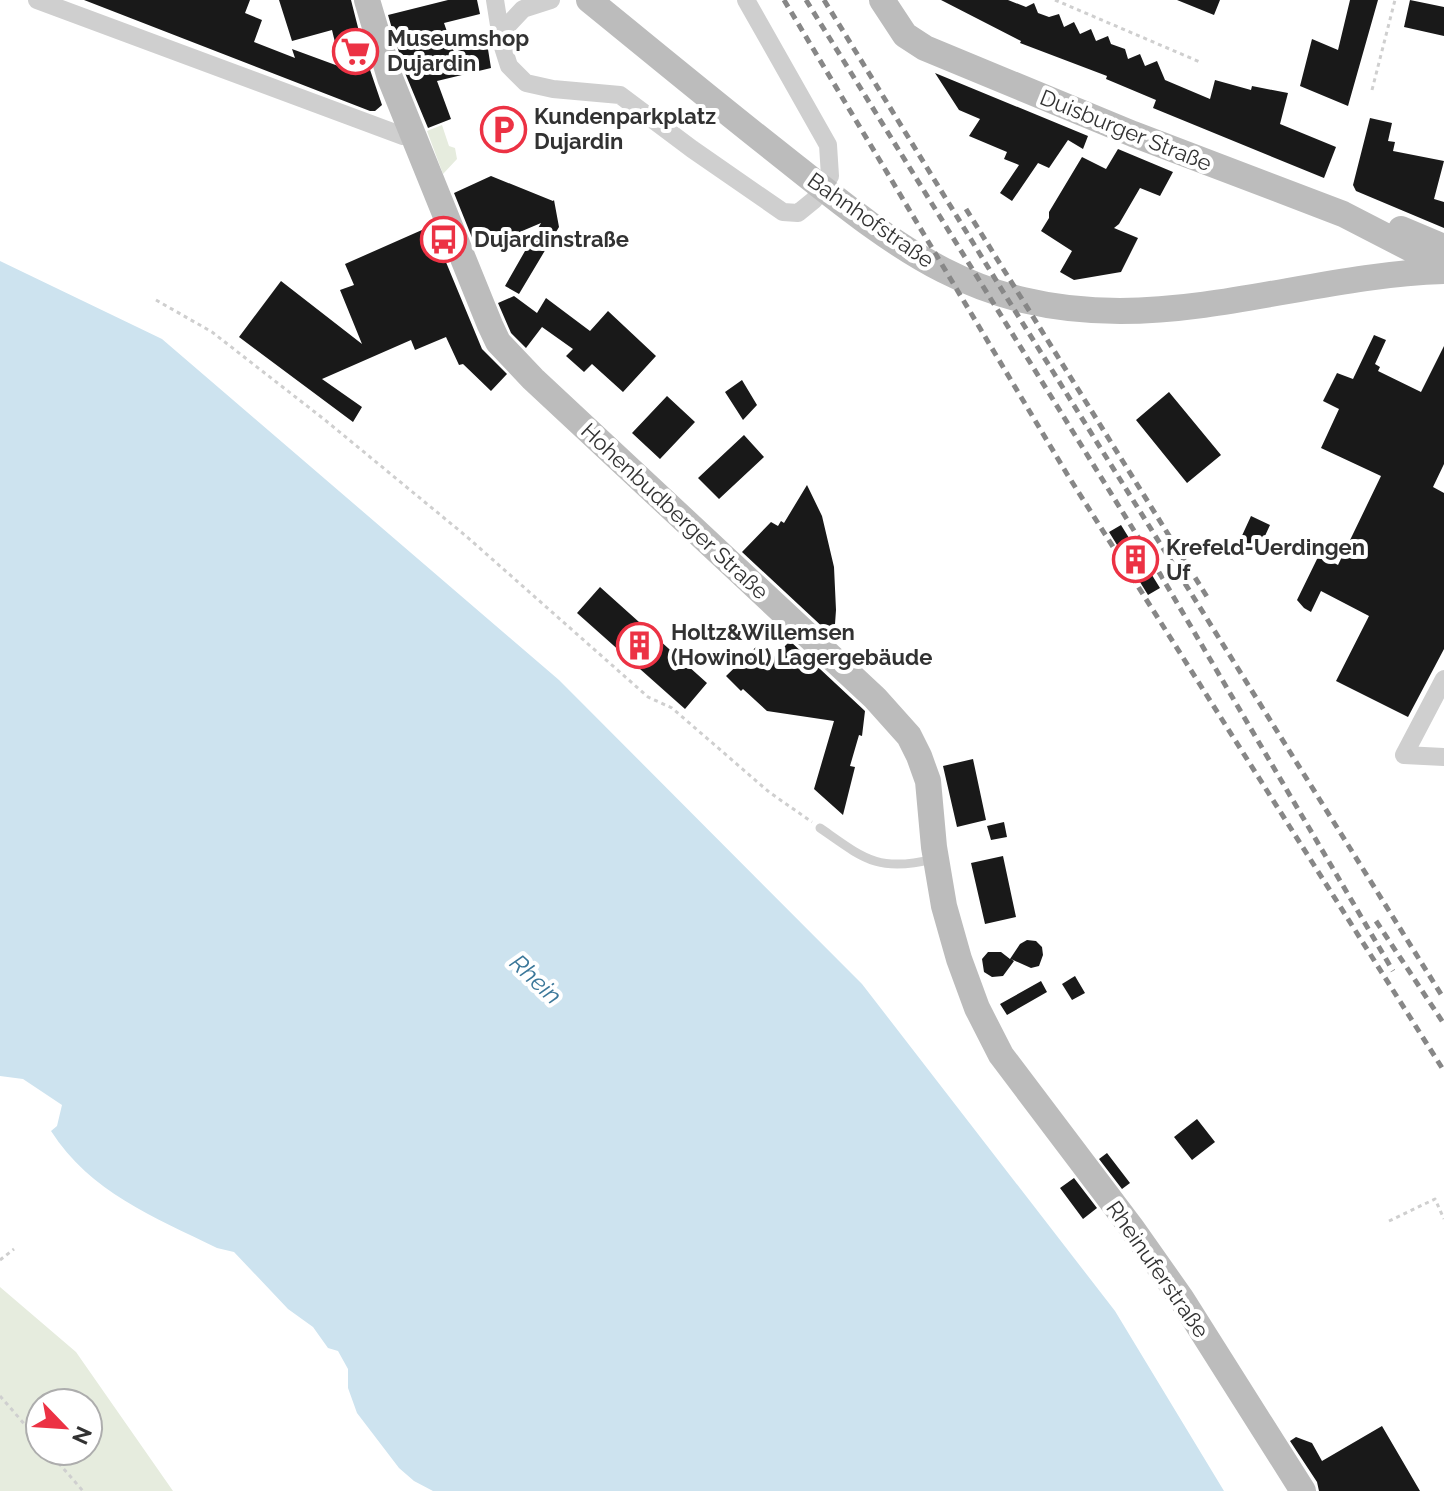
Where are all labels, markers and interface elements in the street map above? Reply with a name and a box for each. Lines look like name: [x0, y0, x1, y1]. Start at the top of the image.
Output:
place label: Museumshop Dujardin: [387, 25, 529, 76]
supermarket icon: Museumshop Dujardin: [332, 27, 380, 75]
street label: Duisburger Straße: [1036, 84, 1216, 176]
place label: Kundenparkplatz Dujardin: [534, 103, 716, 154]
parking icon: Kundenparkplatz Dujardin: [479, 105, 527, 153]
street label: Bahnhofstraße: [803, 167, 939, 273]
bus stop icon: Dujardinstraße: [419, 215, 467, 263]
place label: Dujardinstraße: [474, 226, 629, 252]
street label: Hohenbudberger Straße: [576, 417, 774, 605]
place label: Krefeld-Uerdingen Uf: [1166, 534, 1365, 585]
building icon: Krefeld-Uerdingen Uf: [1111, 536, 1159, 584]
place label: Holtz&Willemsen (Howinol) Lagergebäude: [671, 619, 932, 670]
building icon: Holtz&Willemsen (Howinol) Lagergebäude: [616, 621, 664, 669]
water label: Rhein: [504, 948, 568, 1010]
street label: Rheinuferstraße: [1101, 1196, 1215, 1342]
north arrow: [24, 1387, 104, 1467]
text: N: [67, 1422, 97, 1449]

